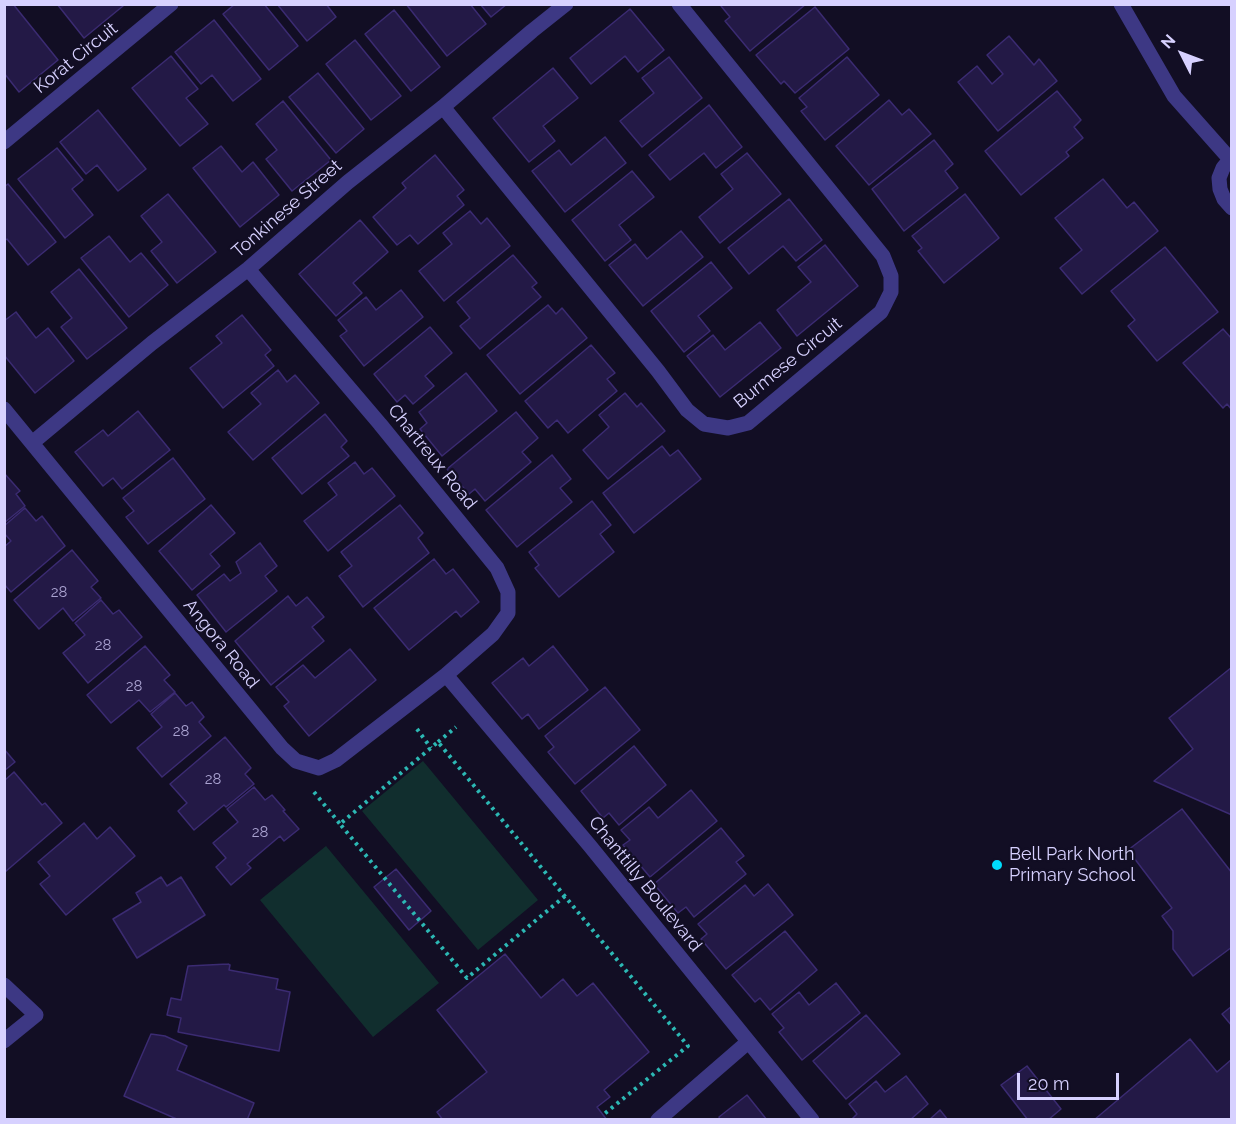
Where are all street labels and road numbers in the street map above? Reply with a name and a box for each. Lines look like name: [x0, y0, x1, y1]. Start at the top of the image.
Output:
street label: Korat Circuit: [30, 18, 122, 98]
street label: Tonkinese Street: [228, 155, 346, 263]
street label: Burmese Circuit: [730, 313, 846, 413]
street label: Chartreux Road: [383, 400, 481, 514]
street label: Angora Road: [179, 595, 263, 693]
street label: Chanttilly Boulevard: [584, 812, 706, 956]

